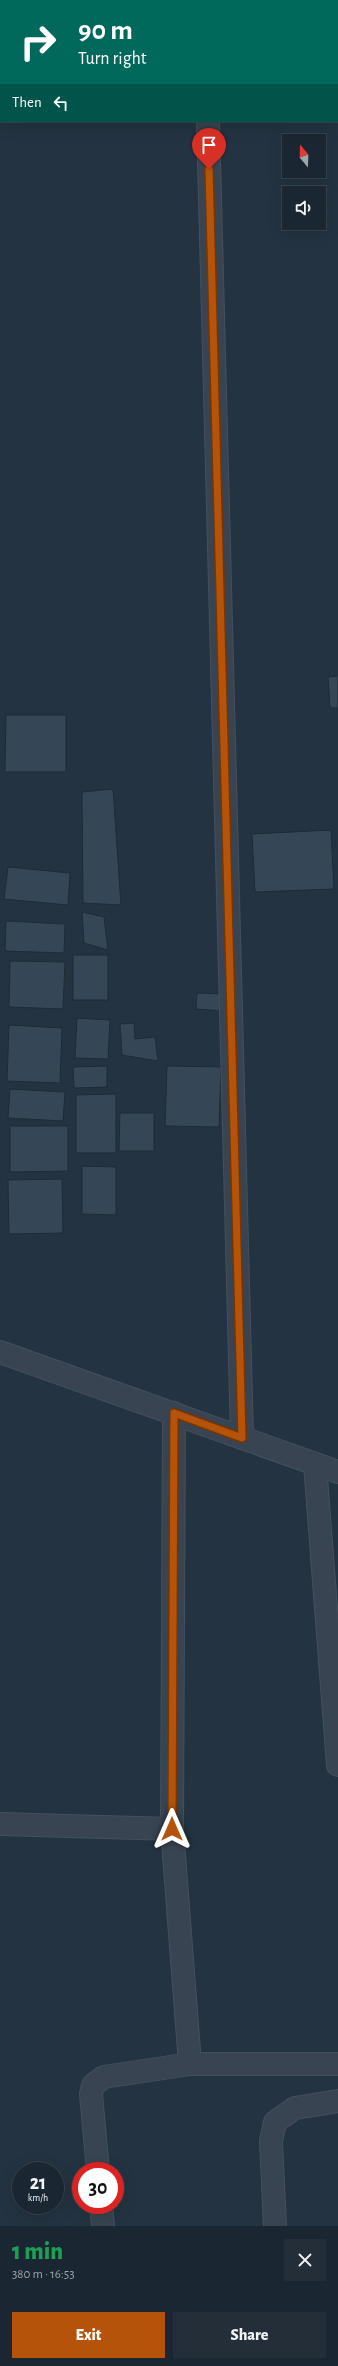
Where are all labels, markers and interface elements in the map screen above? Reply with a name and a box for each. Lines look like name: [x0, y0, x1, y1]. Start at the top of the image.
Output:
icon: right: [12, 16, 64, 68]
text: 90 m: [78, 17, 133, 45]
text: Turn right: [78, 50, 147, 68]
icon: left: [50, 92, 72, 114]
text: Then: [12, 95, 42, 110]
pin: [192, 128, 226, 169]
icon: arrive: [198, 134, 220, 156]
north arrow: [282, 134, 326, 178]
map controls: [282, 134, 326, 230]
button: sound: [282, 186, 326, 230]
position arrow: [151, 1808, 193, 1850]
speed limit sign: 30: [72, 2162, 124, 2214]
text: 21: [30, 2173, 46, 2193]
text: km/h: [28, 2193, 48, 2203]
button: close: [284, 2239, 326, 2281]
text: 1 min: [12, 2240, 63, 2264]
text: 380 m · 16:53: [12, 2268, 75, 2281]
button: Exit: [12, 2312, 165, 2358]
button: Share: [173, 2312, 326, 2358]

